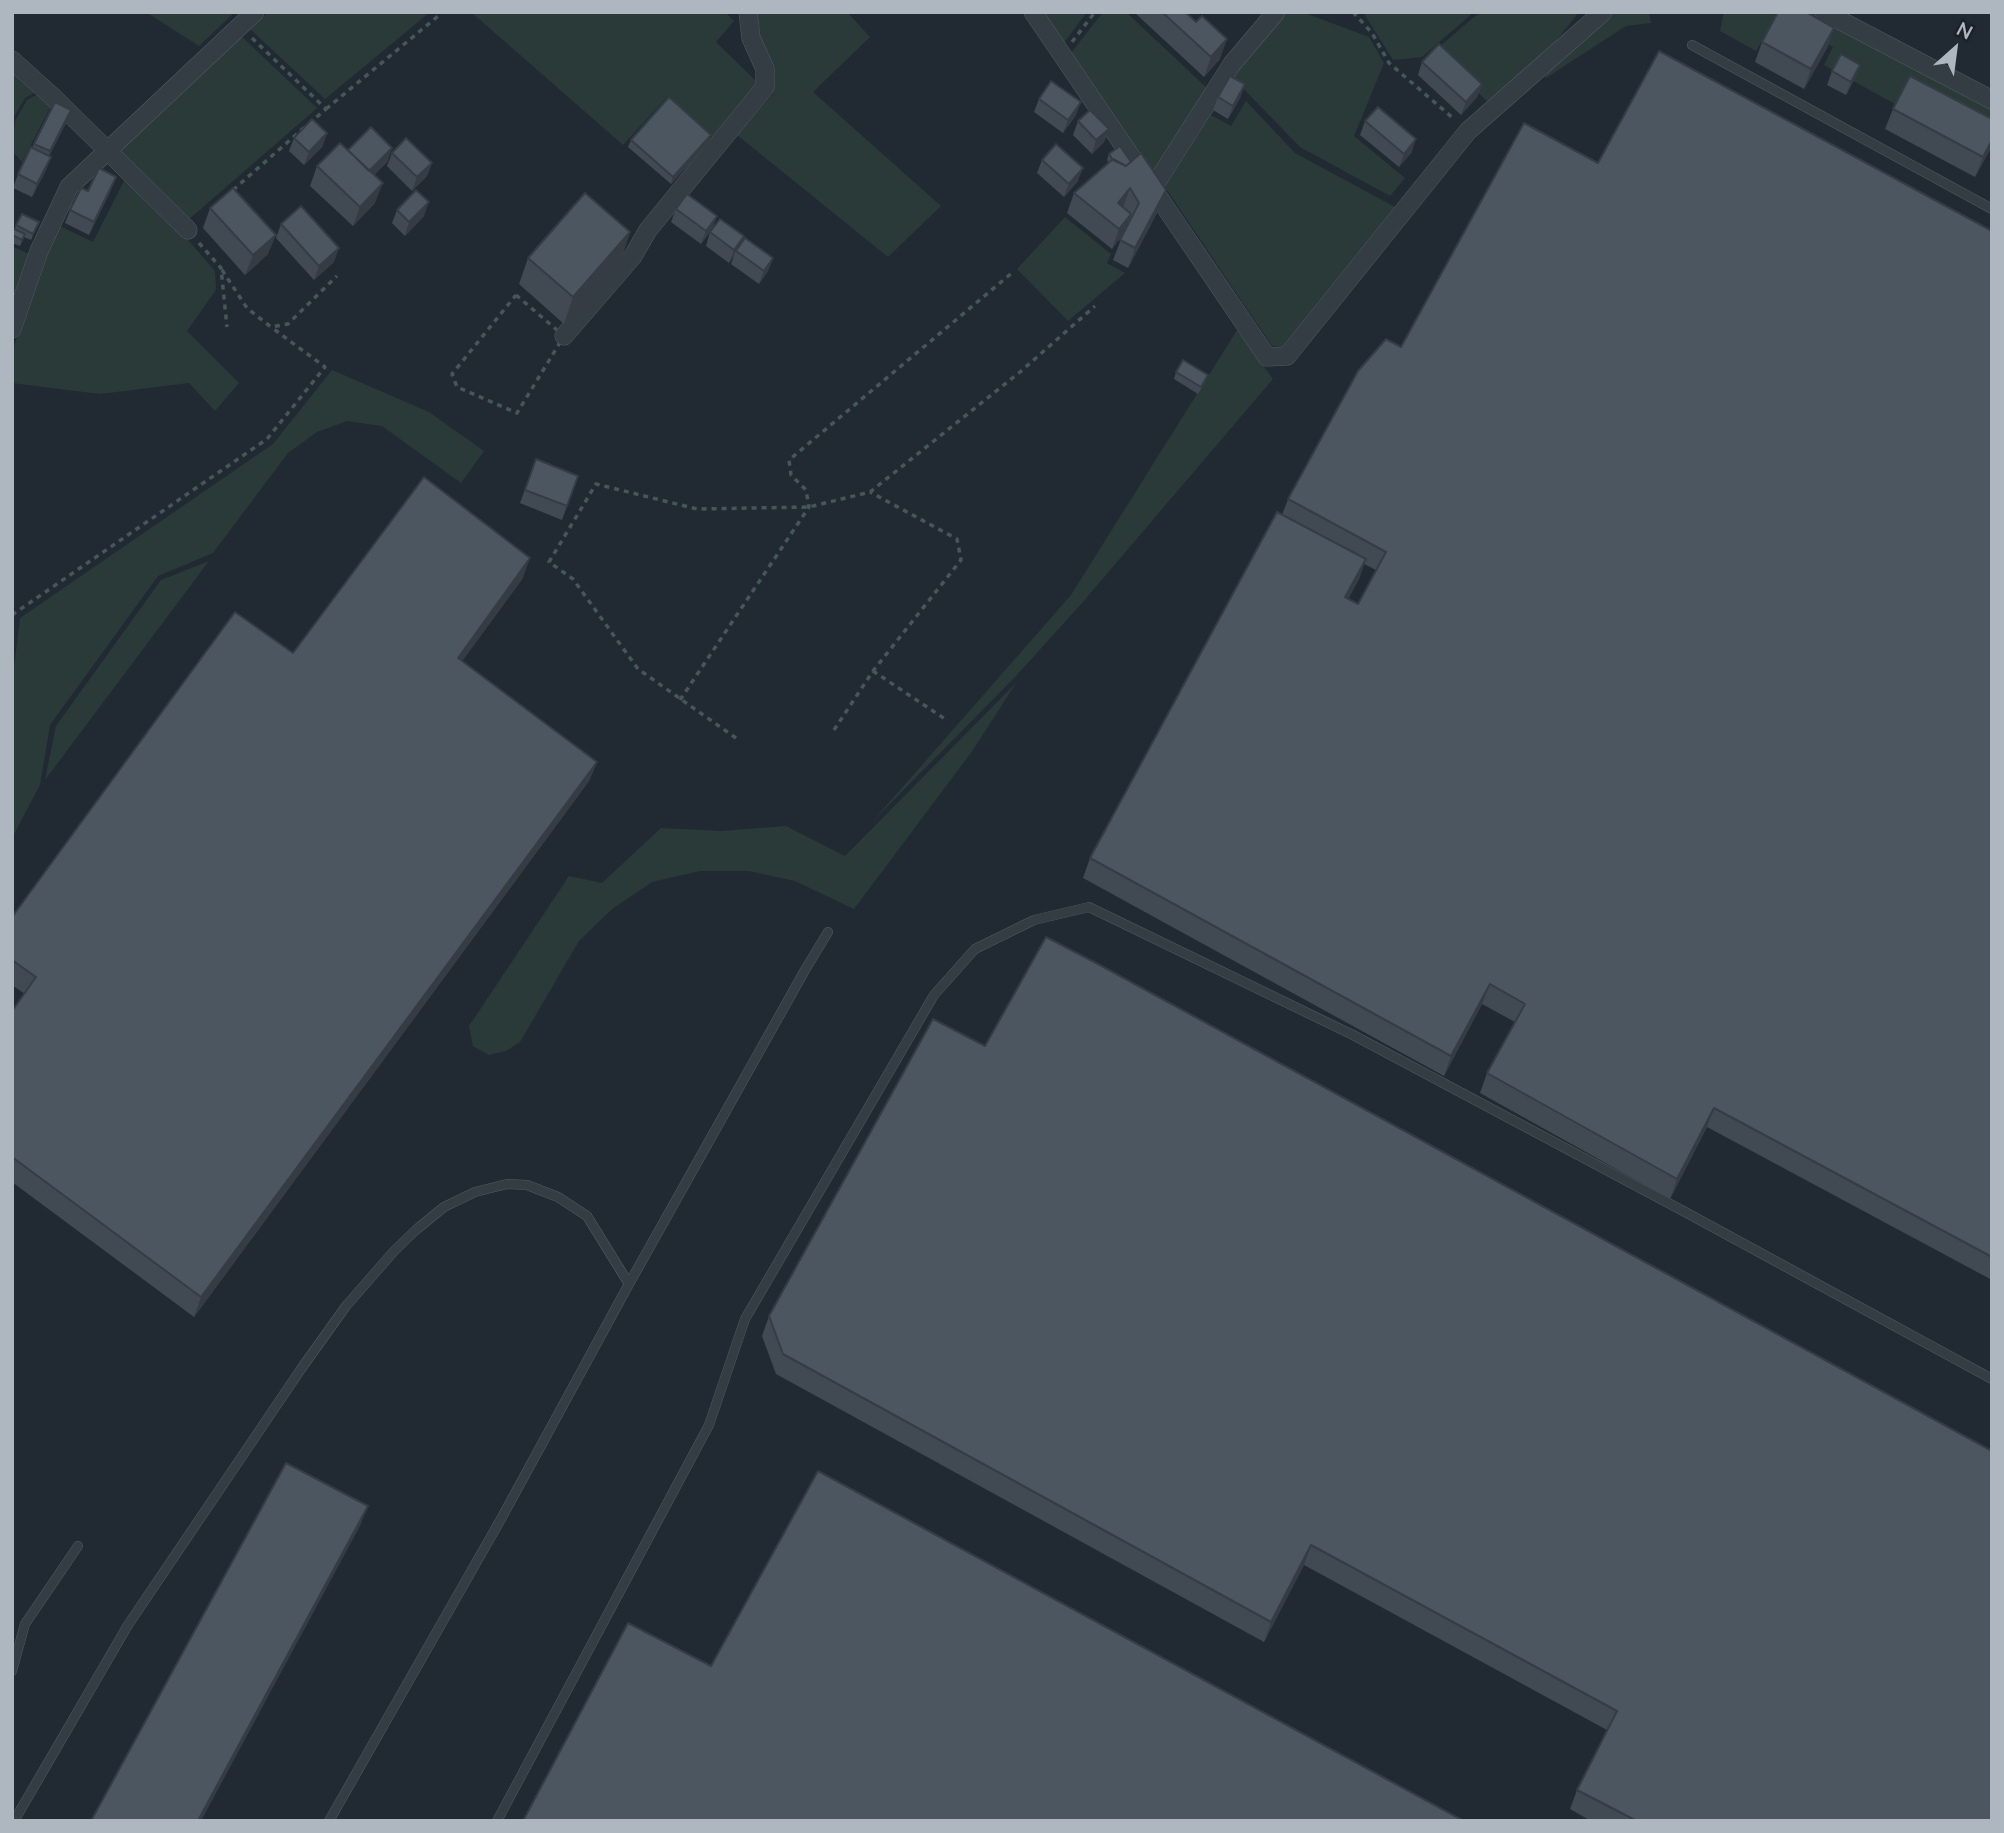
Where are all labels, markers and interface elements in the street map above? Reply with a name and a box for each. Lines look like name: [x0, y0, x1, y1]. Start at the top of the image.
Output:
north arrow: [1920, 14, 1990, 84]
text: N: [1953, 16, 1977, 44]

